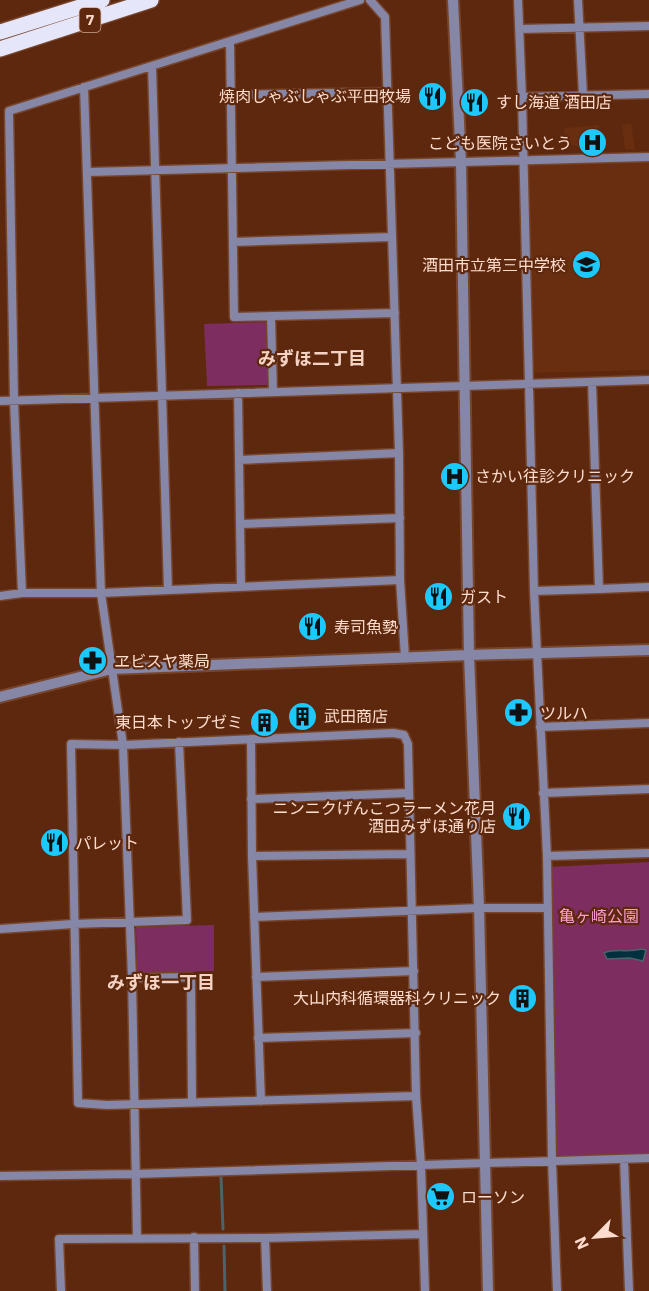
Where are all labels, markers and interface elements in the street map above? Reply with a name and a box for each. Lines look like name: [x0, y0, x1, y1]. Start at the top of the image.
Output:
road number: 7: [80, 8, 100, 32]
restaurant icon: 焼肉しゃぶしゃぶ平田牧場: [416, 80, 448, 112]
place label: 焼肉しゃぶしゃぶ平田牧場: [219, 86, 411, 106]
restaurant icon: すし海道 酒田店: [459, 86, 491, 118]
place label: すし海道 酒田店: [496, 92, 612, 112]
hospital icon: こども医院さいとう: [577, 127, 609, 159]
place label: こども医院さいとう: [428, 133, 572, 153]
school or university icon: 酒田市立第三中学校: [571, 249, 603, 281]
place label: 酒田市立第三中学校: [422, 255, 566, 275]
district label: みずほ二丁目: [258, 347, 366, 370]
hospital icon: さかい往診クリニック: [438, 460, 470, 492]
place label: さかい往診クリニック: [475, 466, 635, 486]
restaurant icon: ガスト: [423, 581, 455, 613]
place label: ガスト: [460, 587, 508, 607]
restaurant icon: 寿司魚勢: [297, 611, 329, 643]
place label: 寿司魚勢: [334, 617, 398, 637]
pharmacy icon: ヱビスヤ薬局: [77, 645, 109, 677]
place label: ヱビスヤ薬局: [114, 651, 210, 671]
pharmacy icon: ツルハ: [503, 697, 535, 729]
building icon: 武田商店: [287, 700, 319, 732]
place label: ツルハ: [540, 703, 588, 723]
building icon: 東日本トップゼミ: [248, 706, 280, 738]
place label: 武田商店: [324, 706, 388, 726]
place label: 東日本トップゼミ: [115, 712, 243, 732]
place label: ニンニクげんこつラーメン花月 酒田みずほ通り店: [273, 798, 496, 836]
restaurant icon: ニンニクげんこつラーメン花月 酒田みずほ通り店: [501, 801, 533, 833]
restaurant icon: パレット: [38, 827, 70, 859]
place label: パレット: [75, 833, 139, 853]
park label: 亀ヶ崎公園: [559, 906, 639, 926]
district label: みずほ一丁目: [107, 971, 215, 994]
building icon: 大山内科循環器科クリニック: [506, 982, 538, 1014]
place label: 大山内科循環器科クリニック: [293, 988, 501, 1008]
supermarket icon: ローソン: [424, 1181, 456, 1213]
place label: ローソン: [461, 1187, 525, 1207]
north arrow: [565, 1207, 625, 1267]
text: N: [570, 1234, 593, 1253]

